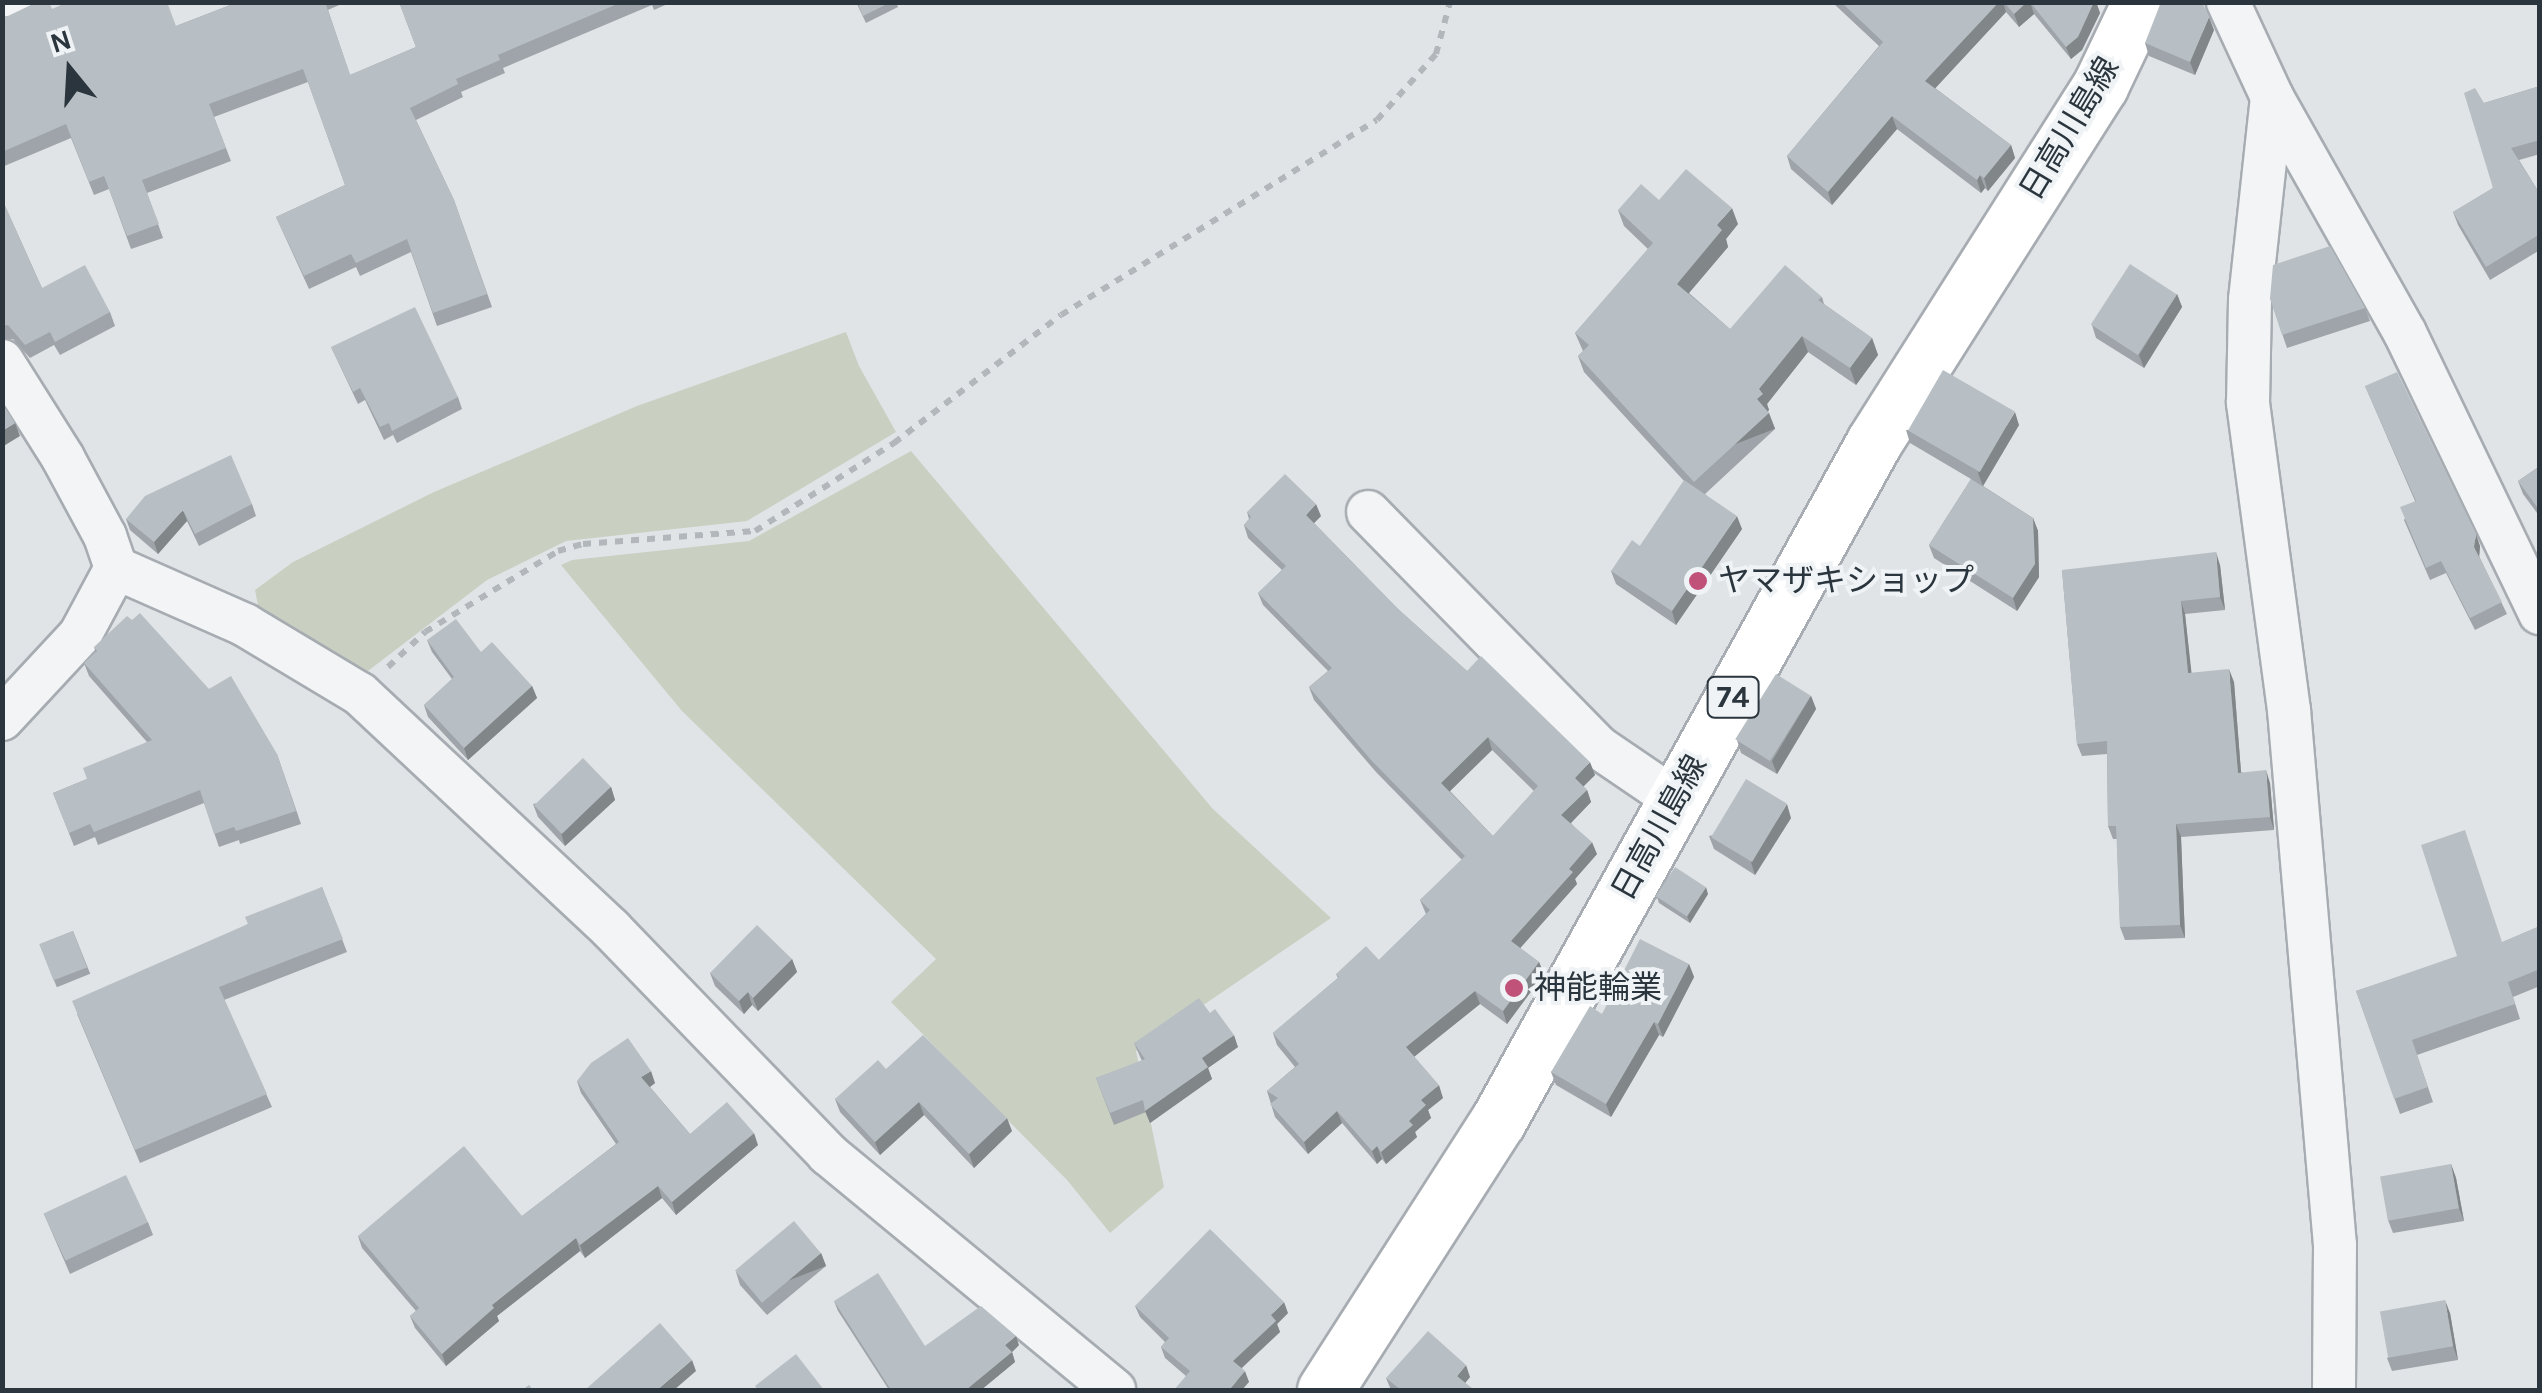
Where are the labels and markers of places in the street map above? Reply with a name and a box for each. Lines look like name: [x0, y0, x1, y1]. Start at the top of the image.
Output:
place label: ヤマザキショップ: [1718, 562, 1974, 600]
marker: ヤマザキショップ: [1687, 570, 1709, 592]
place label: 神能輪業: [1534, 969, 1662, 1007]
marker: 神能輪業: [1503, 977, 1525, 999]

